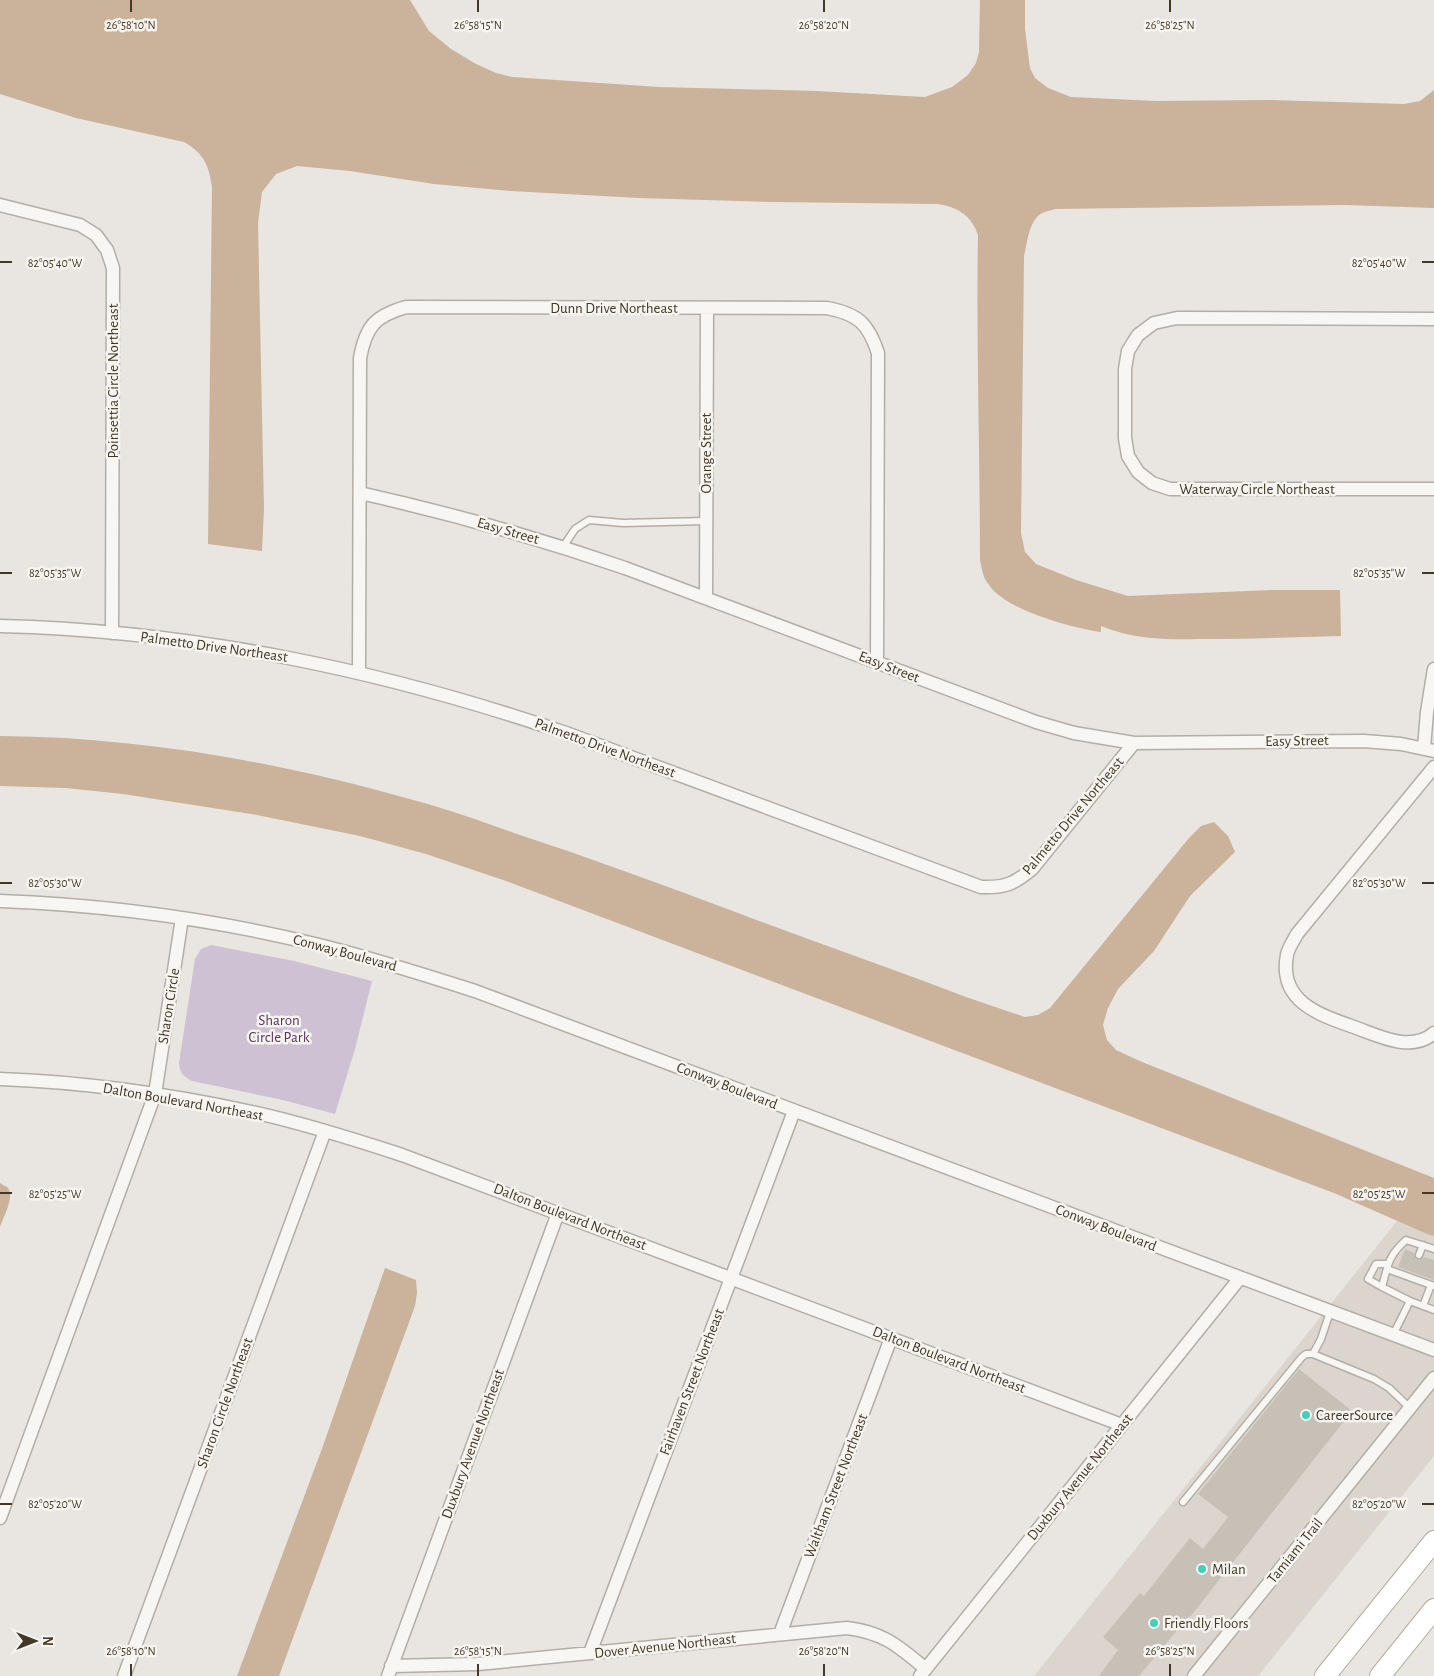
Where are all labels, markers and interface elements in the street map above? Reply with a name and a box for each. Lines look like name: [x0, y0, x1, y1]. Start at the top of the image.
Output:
text: 26°58'10"N: [106, 19, 156, 31]
text: 26°58'15"N: [454, 19, 502, 31]
text: 26°58'20"N: [799, 19, 849, 31]
text: 26°58'25"N: [1145, 19, 1195, 31]
text: 82°05'40"W: [28, 257, 82, 269]
text: 82°05'40"W: [1352, 257, 1406, 269]
street label: Dunn Drive Northeast: [550, 301, 678, 316]
street label: Poinsettia Circle Northeast: [106, 303, 121, 458]
street label: Orange Street: [699, 412, 714, 493]
street label: Waterway Circle Northeast: [1179, 482, 1335, 497]
street label: Easy Street: [475, 515, 541, 547]
text: 82°05'35"W: [29, 567, 81, 579]
text: 82°05'35"W: [1353, 567, 1405, 579]
street label: Palmetto Drive Northeast: [139, 629, 289, 665]
street label: Easy Street: [857, 649, 922, 685]
street label: Palmetto Drive Northeast: [533, 716, 678, 781]
street label: Easy Street: [1265, 733, 1329, 749]
street label: Palmetto Drive Northeast: [1019, 754, 1127, 878]
text: 82°05'30"W: [28, 877, 82, 889]
text: 82°05'30"W: [1352, 877, 1406, 889]
street label: Conway Boulevard: [292, 932, 399, 974]
street label: Sharon Circle: [156, 967, 182, 1045]
park label: Sharon Circle Park: [248, 1013, 310, 1045]
street label: Conway Boulevard: [675, 1060, 780, 1112]
street label: Dalton Boulevard Northeast: [102, 1080, 265, 1124]
street label: Dalton Boulevard Northeast: [491, 1181, 649, 1253]
text: 82°05'25"W: [29, 1188, 82, 1200]
text: 82°05'25"W: [1353, 1188, 1406, 1200]
street label: Conway Boulevard: [1054, 1202, 1159, 1254]
street label: Fairhaven Street Northeast: [657, 1306, 727, 1457]
street label: Dalton Boulevard Northeast: [870, 1324, 1028, 1396]
street label: Sharon Circle Northeast: [194, 1336, 256, 1470]
street label: Duxbury Avenue Northeast: [439, 1367, 507, 1521]
place label: CareerSource: [1316, 1408, 1393, 1423]
marker: CareerSource: [1300, 1409, 1312, 1421]
street label: Waltham Street Northeast: [801, 1411, 871, 1560]
street label: Duxbury Avenue Northeast: [1024, 1411, 1136, 1543]
text: 82°05'20"W: [28, 1498, 82, 1510]
text: 82°05'20"W: [1352, 1498, 1406, 1510]
street label: Tamiami Trail: [1264, 1516, 1326, 1586]
place label: Milan: [1212, 1562, 1246, 1577]
marker: Milan: [1196, 1563, 1208, 1575]
north arrow: [10, 1616, 60, 1666]
place label: Friendly Floors: [1164, 1616, 1249, 1631]
marker: Friendly Floors: [1148, 1617, 1160, 1629]
street label: Dover Avenue Northeast: [594, 1631, 737, 1661]
text: N: [40, 1636, 54, 1646]
text: 26°58'10"N: [106, 1645, 156, 1657]
text: 26°58'15"N: [454, 1645, 502, 1657]
text: 26°58'20"N: [799, 1645, 849, 1657]
text: 26°58'25"N: [1145, 1645, 1195, 1657]

